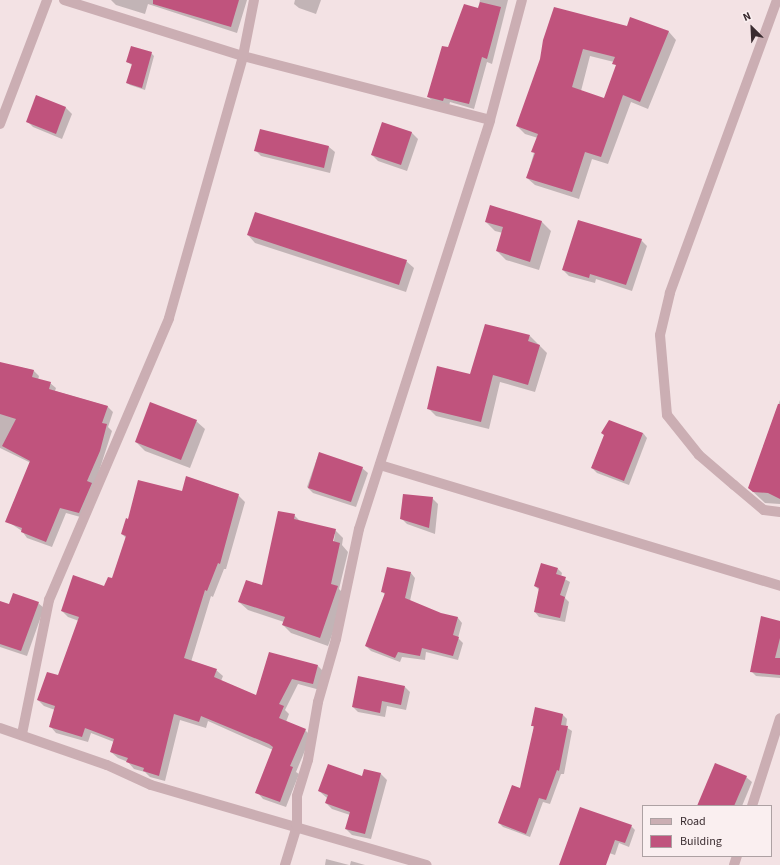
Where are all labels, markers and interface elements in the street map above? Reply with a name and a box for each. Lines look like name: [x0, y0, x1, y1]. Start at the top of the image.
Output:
north arrow: [732, 8, 772, 48]
text: N: [741, 8, 753, 25]
legend: [642, 805, 772, 857]
text: Road: [680, 813, 706, 830]
text: Building: [680, 833, 722, 850]

